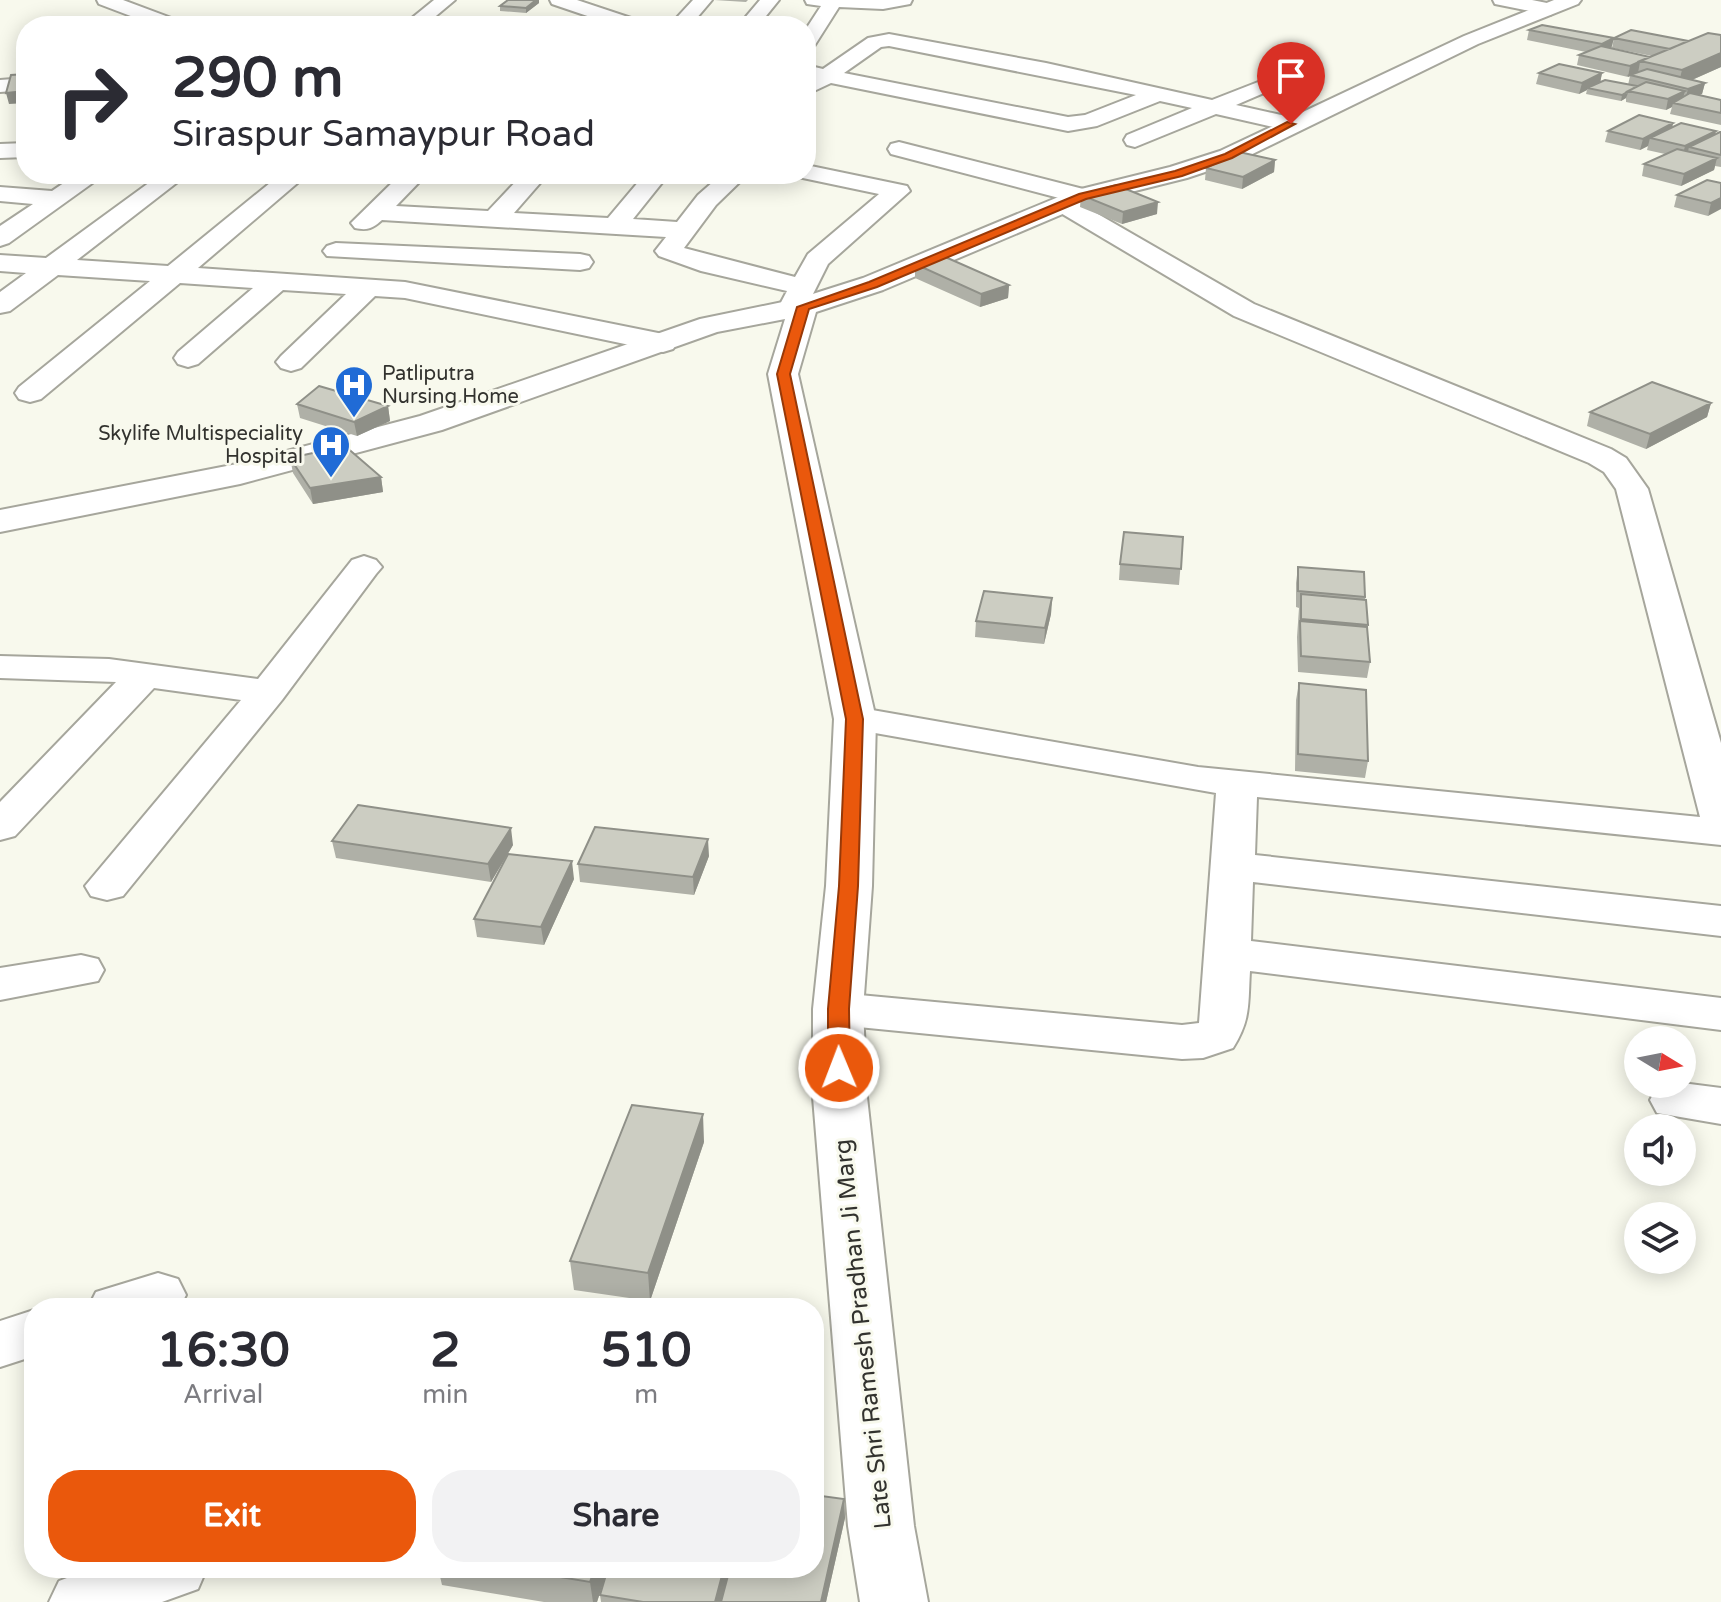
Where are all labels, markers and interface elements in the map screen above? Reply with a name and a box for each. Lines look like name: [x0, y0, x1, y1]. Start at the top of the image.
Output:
pin: [1257, 42, 1325, 124]
text: 290 m: [172, 45, 343, 112]
icon: right: [40, 48, 144, 152]
icon: arrive: [1269, 54, 1313, 98]
text: Siraspur Samaypur Road: [172, 113, 595, 156]
place label: Patliputra Nursing Home: [382, 362, 519, 409]
hospital icon: Patliputra Nursing Home: [333, 364, 375, 419]
place label: Skylife Multispeciality Hospital: [98, 422, 303, 469]
hospital icon: Skylife Multispeciality Hospital: [310, 424, 352, 479]
position arrow: [797, 1026, 881, 1110]
north arrow: [1624, 1026, 1696, 1098]
map controls: [1624, 1026, 1696, 1274]
button: sound: [1624, 1114, 1696, 1186]
street label: Late Shri Ramesh Pradhan Ji Marg: [828, 1138, 898, 1530]
button: layers: [1624, 1202, 1696, 1274]
text: 16:30: [157, 1322, 290, 1380]
text: 2: [430, 1322, 460, 1380]
text: 510: [601, 1322, 691, 1380]
text: Arrival: [183, 1379, 263, 1410]
text: min: [422, 1379, 468, 1410]
text: m: [634, 1379, 658, 1410]
button: Exit: [48, 1470, 416, 1562]
button: Share: [432, 1470, 800, 1562]

